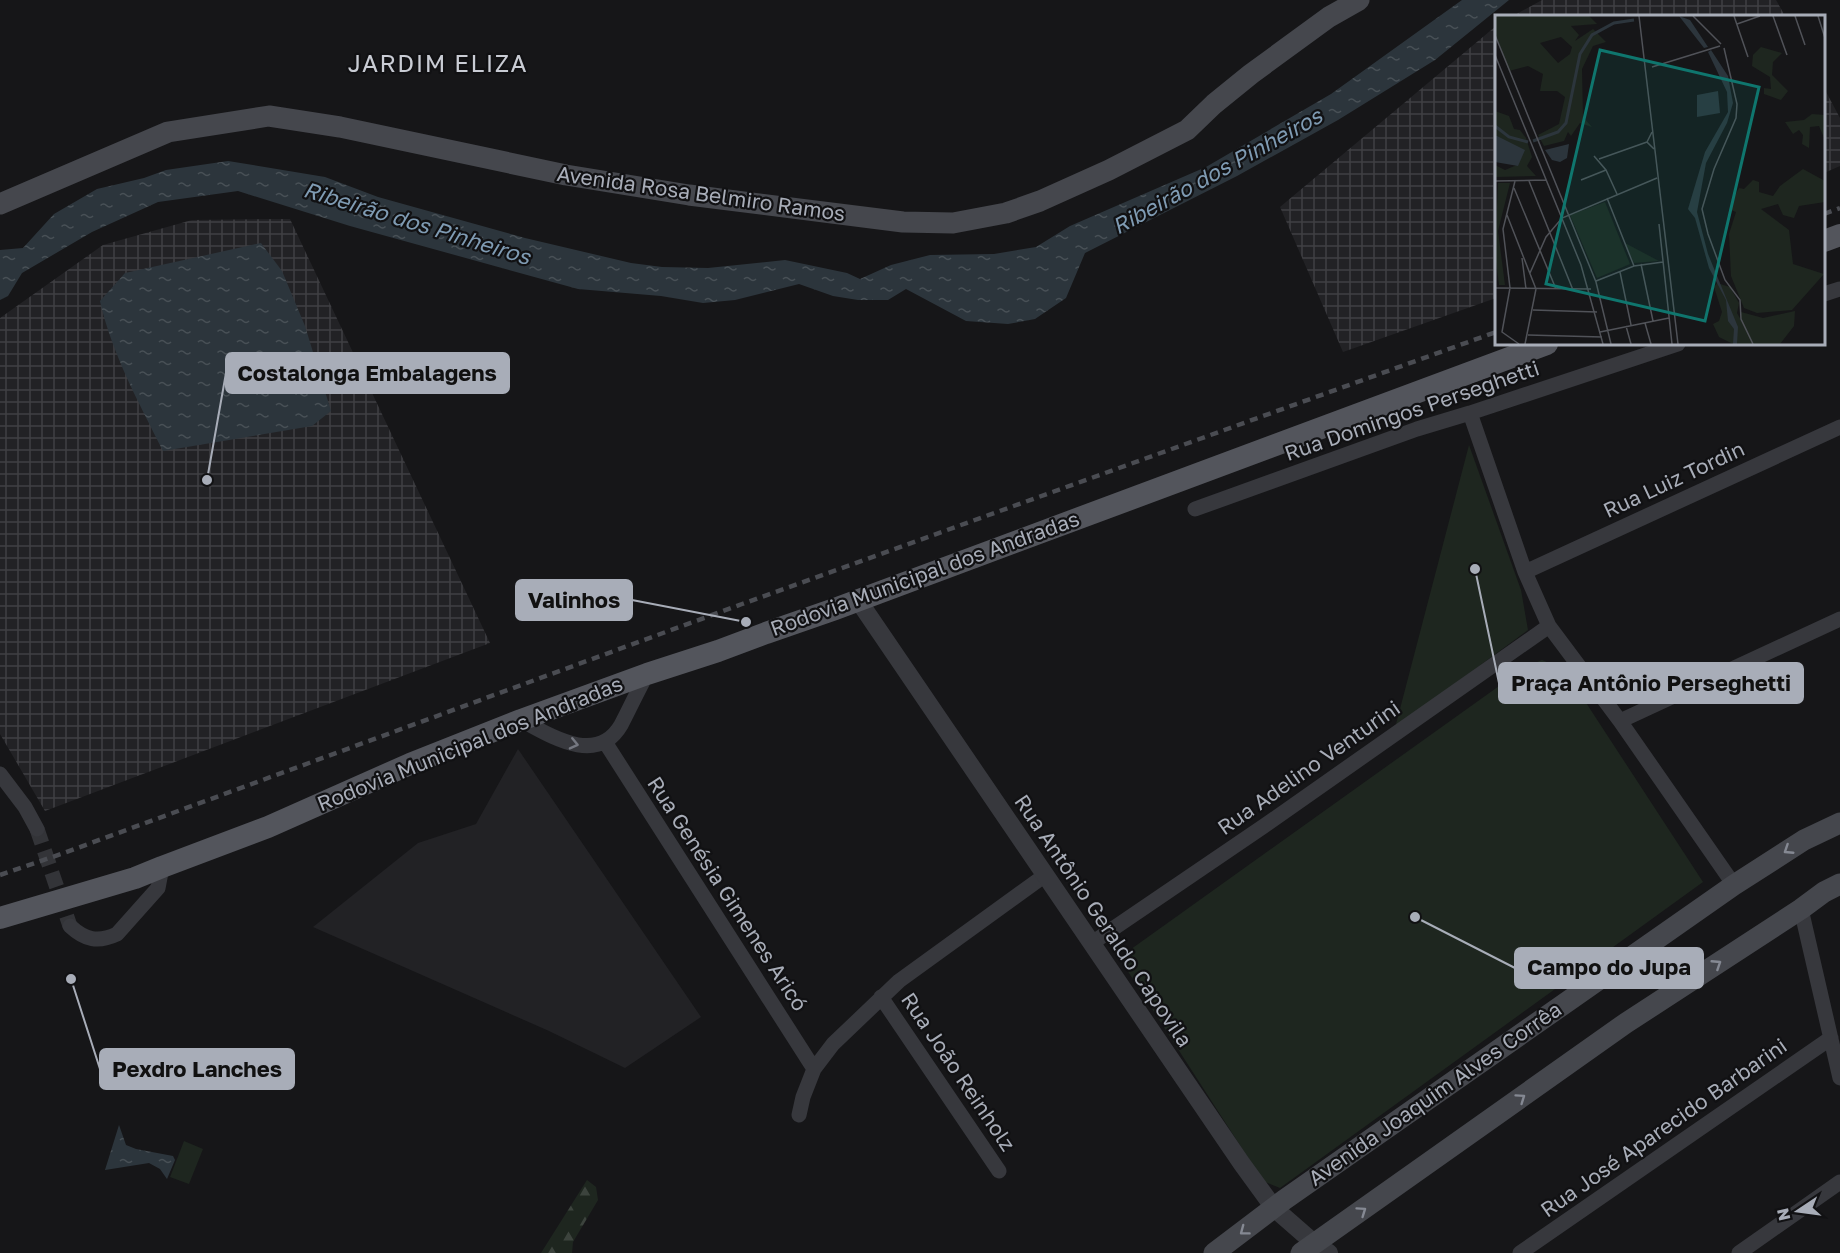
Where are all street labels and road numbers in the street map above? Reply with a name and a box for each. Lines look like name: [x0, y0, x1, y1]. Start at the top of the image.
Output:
street label: Avenida Rosa Belmiro Ramos: [555, 160, 847, 226]
street label: Rua Domingos Perseghetti: [1281, 354, 1542, 466]
street label: Rua Luiz Tordin: [1599, 435, 1748, 523]
street label: Rodovia Municipal dos Andradas: [767, 505, 1083, 641]
street label: Rodovia Municipal dos Andradas: [313, 670, 626, 816]
street label: Rua Adelino Venturini: [1212, 694, 1405, 840]
street label: Rua Genésia Gimenes Aricó: [642, 771, 813, 1016]
street label: Rua Antônio Geraldo Capovila: [1009, 789, 1198, 1052]
street label: Rua João Reinholz: [896, 987, 1022, 1156]
street label: Avenida Joaquim Alves Corrêa: [1303, 996, 1566, 1191]
street label: Rua José Aparecido Barbarini: [1535, 1032, 1792, 1222]

